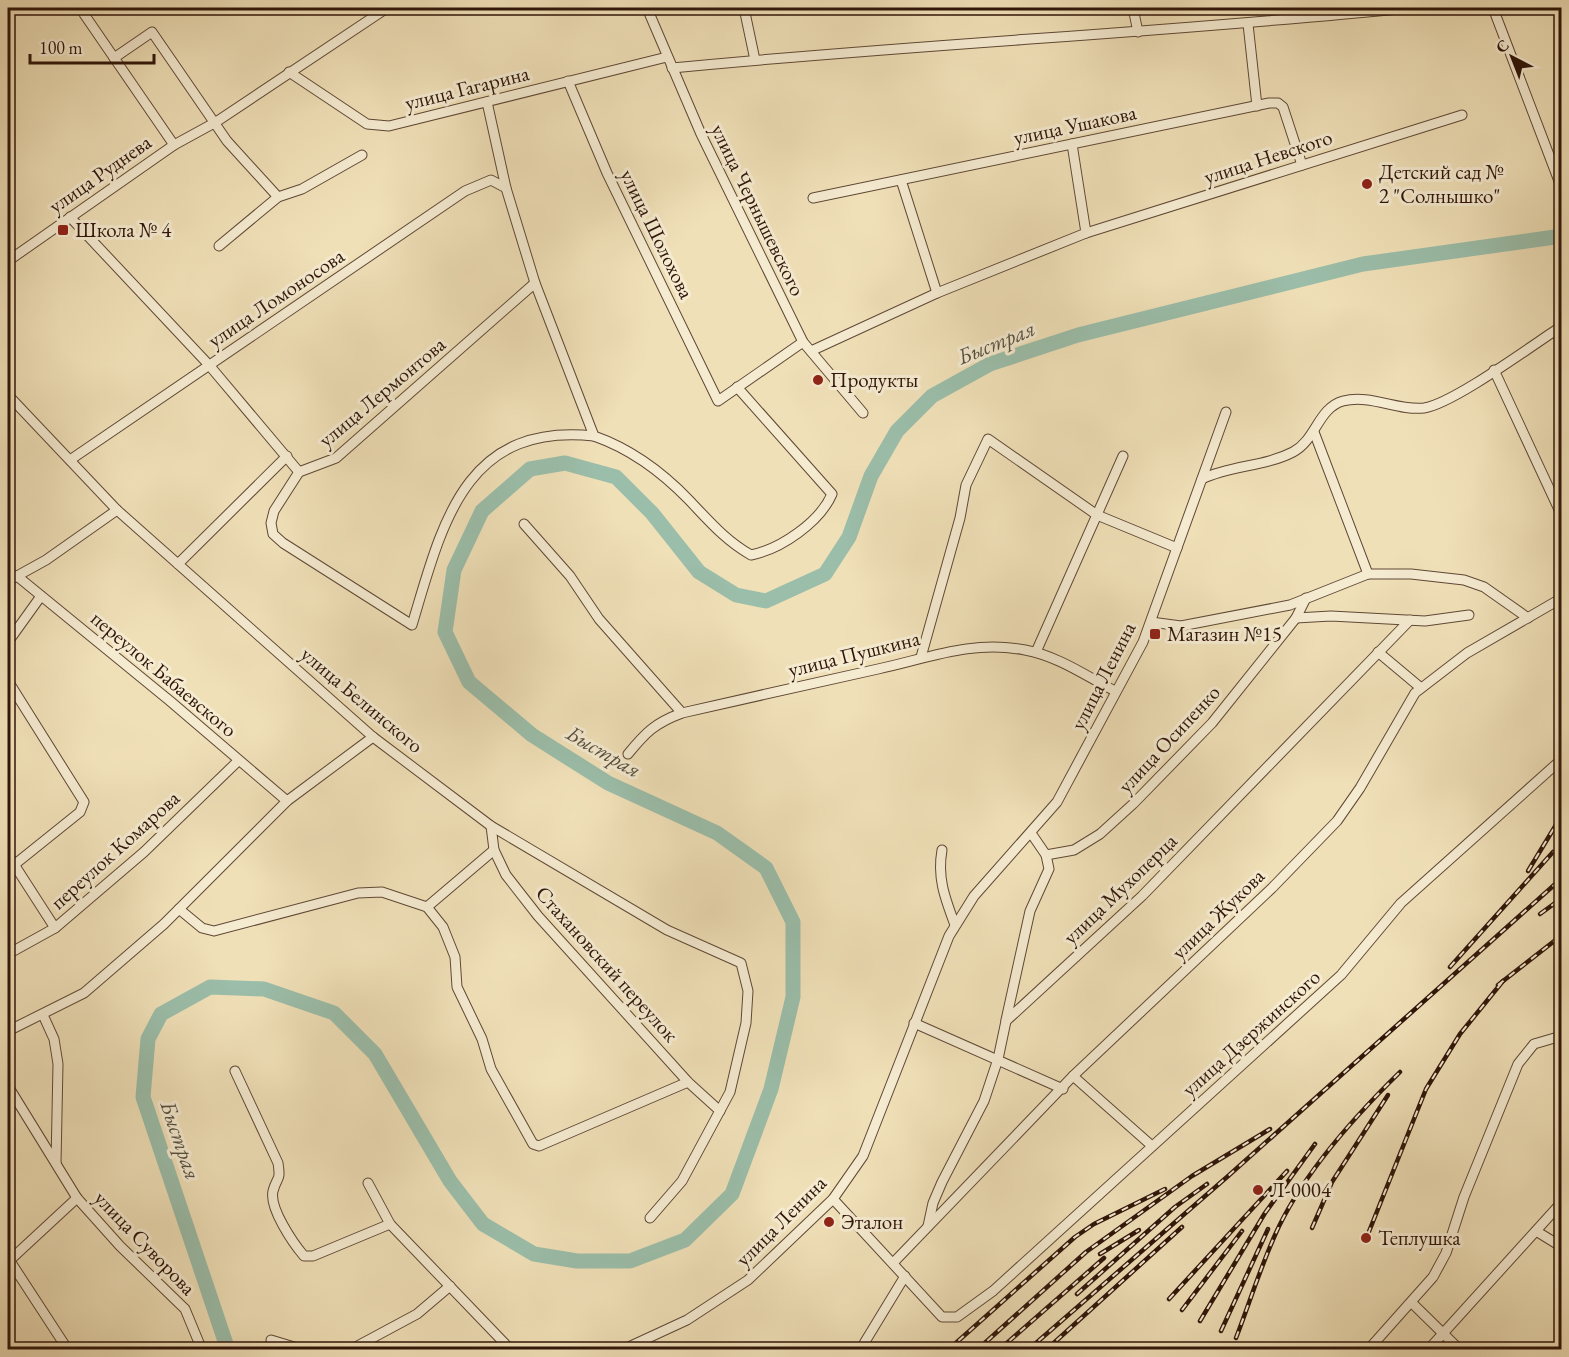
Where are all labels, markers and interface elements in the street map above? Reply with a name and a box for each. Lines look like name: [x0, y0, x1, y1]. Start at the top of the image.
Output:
scale bar: [30, 27, 154, 65]
north arrow: [1482, 27, 1542, 87]
text: С: [1491, 35, 1514, 58]
text: 100 m: [39, 36, 83, 59]
street label: улица Гагарина: [402, 59, 532, 116]
street label: улица Ушакова: [1011, 98, 1139, 151]
street label: улица Чернышевского: [705, 119, 812, 300]
street label: улица Невского: [1200, 123, 1335, 190]
street label: улица Руднева: [43, 128, 157, 219]
place label: Детский сад № 2 "Солнышко": [1379, 158, 1504, 209]
street label: улица Шолохова: [614, 165, 701, 304]
marker: Детский сад № 2 "Солнышко": [1360, 177, 1374, 191]
place label: Школа № 4: [75, 216, 172, 243]
marker: Школа № 4: [56, 223, 70, 237]
street label: улица Ломоносова: [202, 242, 350, 353]
water label: Быстрая: [952, 314, 1039, 372]
street label: улица Лермонтова: [313, 330, 451, 453]
place label: Продукты: [830, 366, 919, 393]
marker: Продукты: [811, 373, 825, 387]
street label: переулок Бабаевского: [86, 605, 243, 743]
street label: улица Ленина: [1064, 617, 1142, 734]
place label: Магазин №15: [1167, 620, 1282, 647]
street label: улица Пушкина: [785, 624, 923, 683]
marker: Магазин №15: [1148, 627, 1162, 641]
street label: улица Белинского: [295, 640, 429, 759]
street label: улица Осипенко: [1112, 679, 1226, 798]
water label: Быстрая: [560, 718, 646, 784]
street label: переулок Комарова: [44, 784, 185, 915]
street label: улица Мухоперца: [1057, 827, 1183, 950]
street label: улица Жукова: [1165, 862, 1270, 965]
street label: Стахановский переулок: [530, 880, 685, 1047]
street label: улица Дзержинского: [1176, 963, 1326, 1102]
water label: Быстрая: [153, 1096, 208, 1183]
street label: улица Ленина: [729, 1169, 832, 1272]
place label: Л-0004: [1270, 1176, 1332, 1203]
marker: Л-0004: [1251, 1183, 1265, 1197]
street label: улица Суворова: [89, 1185, 202, 1301]
place label: Эталон: [841, 1208, 903, 1235]
marker: Эталон: [822, 1215, 836, 1229]
place label: Теплушка: [1378, 1224, 1461, 1251]
marker: Теплушка: [1359, 1231, 1373, 1245]

